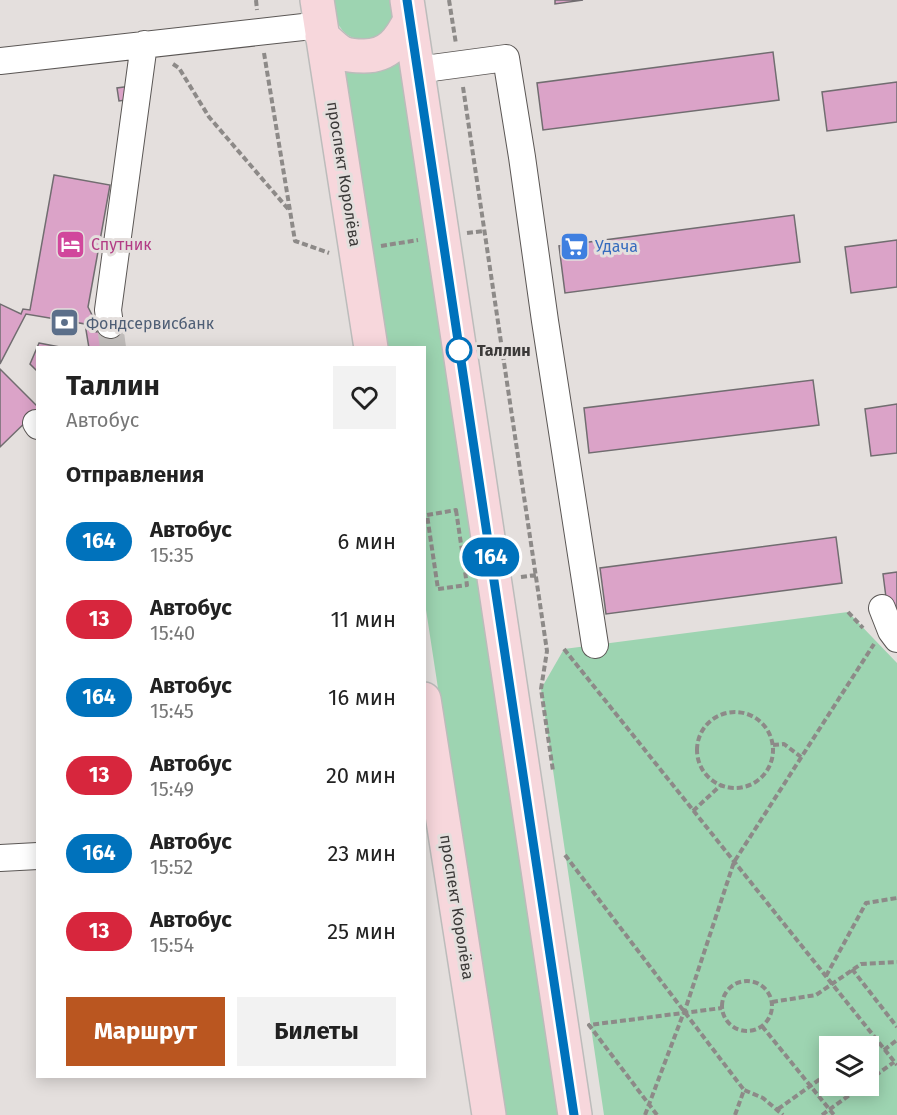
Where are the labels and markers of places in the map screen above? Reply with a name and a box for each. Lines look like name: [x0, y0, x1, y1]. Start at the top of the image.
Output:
hotel icon: Спутник: [54, 228, 86, 260]
supermarket icon: Удача: [558, 230, 590, 262]
place label: Спутник: [91, 235, 152, 254]
place label: Удача: [595, 237, 638, 256]
bank icon: Фондсервисбанк: [49, 307, 81, 339]
place label: Фондсервисбанк: [86, 314, 215, 333]
marker: Таллин: [446, 337, 472, 363]
place label: Таллин: [477, 341, 531, 360]

